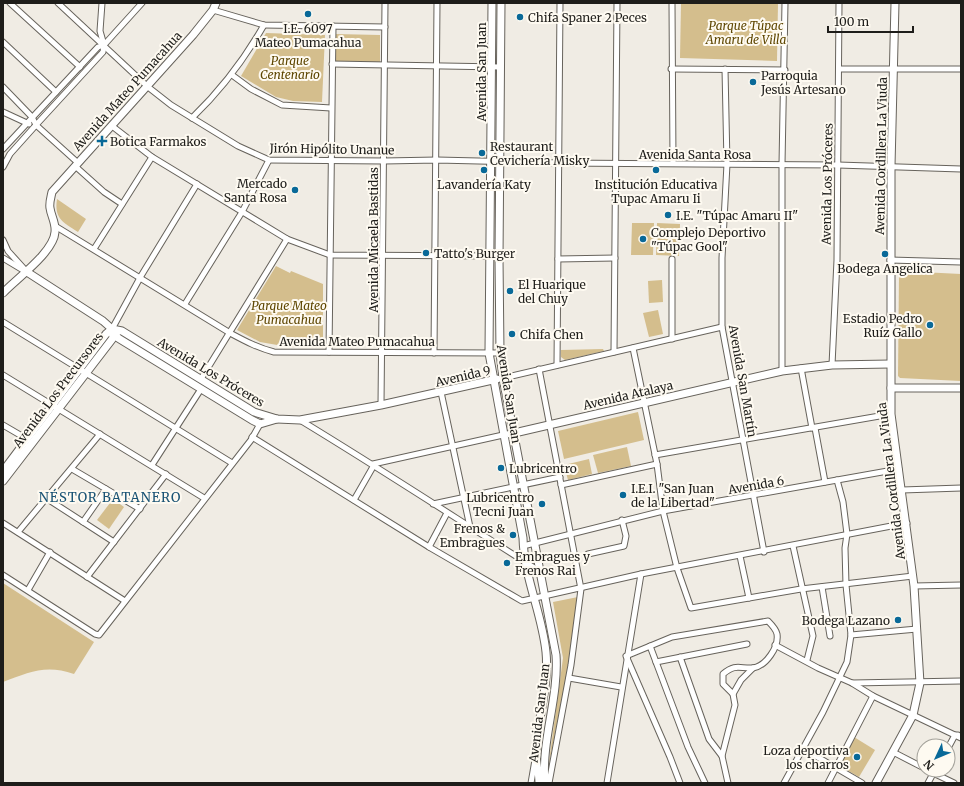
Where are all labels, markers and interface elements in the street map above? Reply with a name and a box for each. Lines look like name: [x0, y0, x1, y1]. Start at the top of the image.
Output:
scale bar: [828, 8, 913, 34]
marker: I.E. 6097 Mateo Pumacahua: [303, 9, 313, 19]
place label: Chifa Spaner 2 Peces: [528, 10, 647, 25]
marker: Chifa Spaner 2 Peces: [515, 12, 525, 22]
text: 100 m: [834, 14, 869, 29]
park label: Parque Túpac Amaru de Villa: [705, 18, 786, 47]
place label: I.E. 6097 Mateo Pumacahua: [255, 21, 362, 50]
street label: Avenida San Juan: [474, 22, 489, 123]
street label: Avenida Mateo Pumacahua: [69, 28, 185, 155]
park label: Parque Centenario: [260, 53, 320, 82]
place label: Parroquia Jesús Artesano: [760, 68, 846, 97]
street label: Avenida Cordillera La Viuda: [872, 76, 890, 236]
marker: Parroquia Jesús Artesano: [748, 77, 758, 87]
street label: Avenida Los Próceres: [818, 123, 836, 246]
place label: Botica Farmakos: [110, 134, 207, 149]
marker: Botica Farmakos: [97, 136, 107, 146]
place label: Restaurant Cevichería Misky: [490, 139, 589, 168]
street label: Jirón Hipólito Unanue: [268, 140, 395, 158]
street label: Avenida Santa Rosa: [638, 147, 752, 162]
marker: Restaurant Cevichería Misky: [477, 148, 487, 158]
marker: Lavandería Katy: [479, 165, 489, 175]
marker: Institución Educativa Tupac Amaru Ii: [651, 165, 661, 175]
street label: Avenida Micaela Bastidas: [366, 167, 381, 314]
place label: Mercado Santa Rosa: [224, 176, 288, 205]
place label: Lavandería Katy: [437, 177, 531, 192]
place label: Institución Educativa Tupac Amaru Ii: [595, 177, 718, 206]
marker: Mercado Santa Rosa: [290, 185, 300, 195]
place label: I.E. "Túpac Amaru II": [676, 208, 798, 223]
marker: I.E. "Túpac Amaru II": [663, 210, 673, 220]
place label: Complejo Deportivo "Túpac Gool": [651, 225, 766, 254]
marker: Complejo Deportivo "Túpac Gool": [638, 234, 648, 244]
place label: Tatto's Burger: [434, 246, 516, 261]
marker: Tatto's Burger: [421, 248, 431, 258]
marker: Bodega Angelica: [880, 249, 890, 259]
place label: Bodega Angelica: [837, 261, 933, 276]
place label: El Huarique del Chuy: [518, 277, 586, 306]
marker: El Huarique del Chuy: [505, 286, 515, 296]
park label: Parque Mateo Pumacahua: [251, 298, 327, 327]
place label: Estadio Pedro Ruíz Gallo: [843, 311, 922, 340]
marker: Estadio Pedro Ruíz Gallo: [925, 320, 935, 330]
street label: Avenida San Martín: [726, 323, 760, 438]
place label: Chifa Chen: [520, 327, 583, 342]
street label: Avenida Los Precursores: [9, 329, 106, 451]
marker: Chifa Chen: [507, 329, 517, 339]
street label: Avenida Los Próceres: [154, 334, 267, 410]
street label: Avenida Mateo Pumacahua: [278, 334, 435, 349]
street label: Avenida San Juan: [494, 343, 524, 444]
street label: Avenida 9: [433, 362, 492, 390]
street label: Avenida Atalaya: [581, 377, 675, 413]
street label: Avenida Cordillera La Viuda: [874, 401, 908, 561]
place label: Lubricentro: [509, 461, 577, 476]
marker: Lubricentro: [496, 463, 506, 473]
street label: Avenida 6: [726, 473, 785, 497]
place label: I.E.I. "San Juan de la Libertad": [631, 481, 715, 510]
district label: NÉSTOR BATANERO: [39, 488, 181, 506]
place label: Lubricentro Tecni Juan: [466, 490, 534, 519]
marker: I.E.I. "San Juan de la Libertad": [618, 490, 628, 500]
marker: Lubricentro Tecni Juan: [537, 499, 547, 509]
place label: Frenos & Embragues: [440, 521, 505, 550]
marker: Frenos & Embragues: [508, 530, 518, 540]
place label: Embragues y Frenos Rai: [515, 549, 590, 578]
marker: Embragues y Frenos Rai: [502, 558, 512, 568]
place label: Bodega Lazano: [802, 613, 890, 628]
marker: Bodega Lazano: [893, 615, 903, 625]
street label: Avenida San Juan: [525, 663, 553, 764]
north arrow: [916, 738, 956, 778]
place label: Loza deportiva los charros: [763, 743, 850, 772]
marker: Loza deportiva los charros: [852, 752, 862, 762]
text: N: [921, 757, 937, 773]

